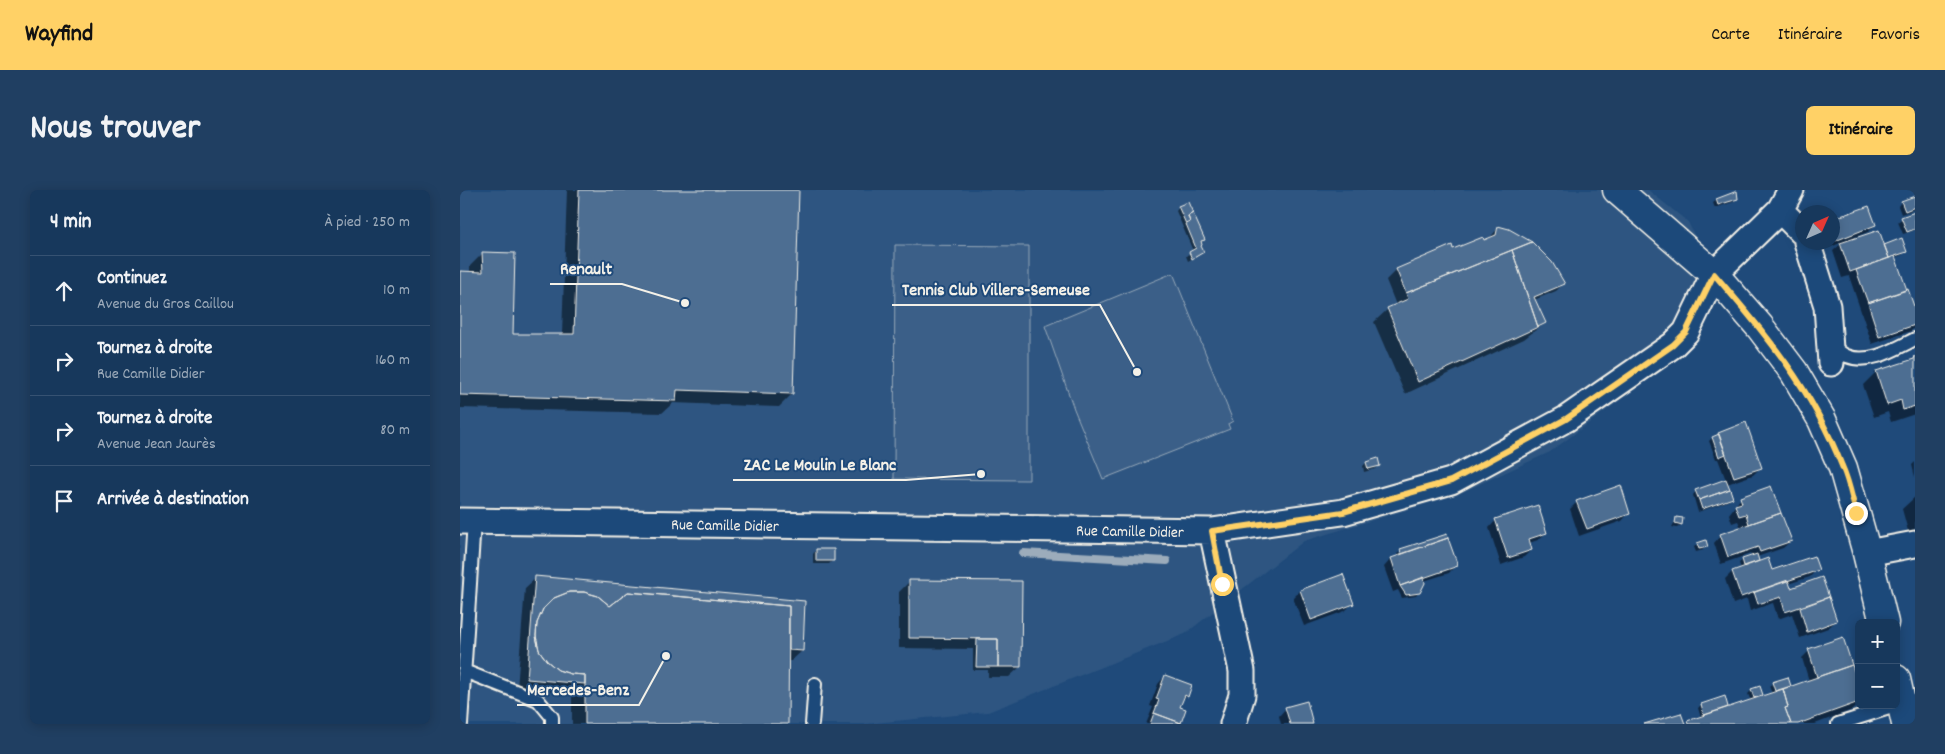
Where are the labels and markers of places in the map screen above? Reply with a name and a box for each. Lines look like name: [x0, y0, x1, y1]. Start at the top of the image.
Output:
callout: Renault: [550, 251, 622, 284]
callout: Tennis Club Villers-Semeuse: [892, 272, 1100, 305]
callout: ZAC Le Moulin Le Blanc: [733, 447, 906, 480]
callout: Mercedes-Benz: [517, 672, 639, 705]

